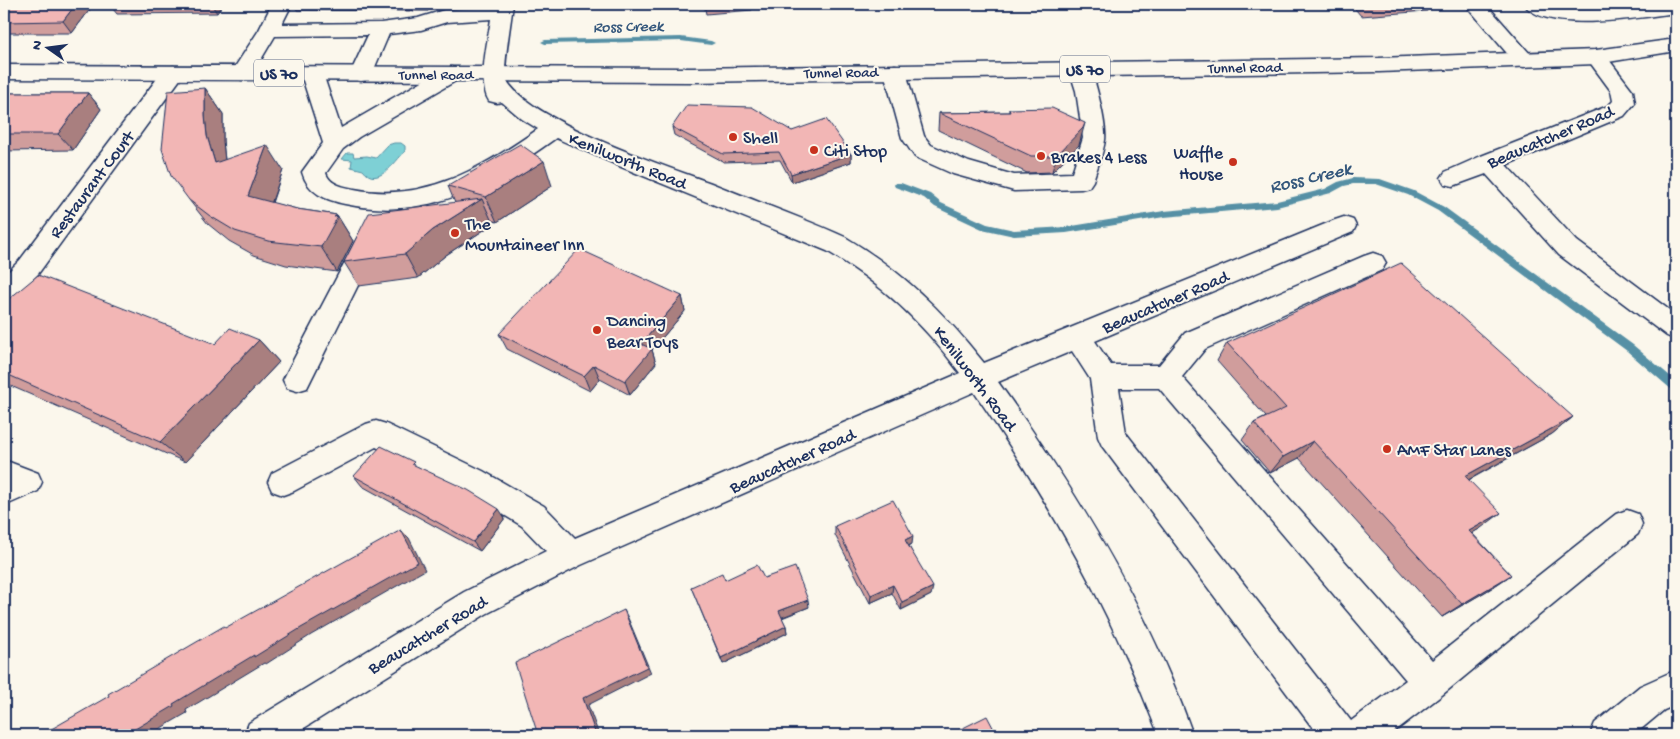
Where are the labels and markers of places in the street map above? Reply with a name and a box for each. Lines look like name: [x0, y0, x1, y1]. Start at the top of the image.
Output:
place label: Shell: [743, 129, 778, 150]
marker: Shell: [727, 131, 739, 143]
place label: Citi Stop: [824, 142, 887, 163]
marker: Citi Stop: [808, 144, 820, 156]
place label: Waffle House: [1173, 144, 1224, 186]
place label: Brakes 4 Less: [1050, 148, 1148, 169]
marker: Brakes 4 Less: [1035, 150, 1047, 162]
marker: Waffle House: [1227, 156, 1239, 168]
place label: The Mountaineer Inn: [464, 215, 585, 257]
marker: The Mountaineer Inn: [449, 227, 461, 239]
place label: Dancing Bear Toys: [606, 312, 679, 354]
marker: Dancing Bear Toys: [591, 324, 603, 336]
place label: AMF Star Lanes: [1397, 441, 1512, 462]
marker: AMF Star Lanes: [1381, 443, 1393, 455]

